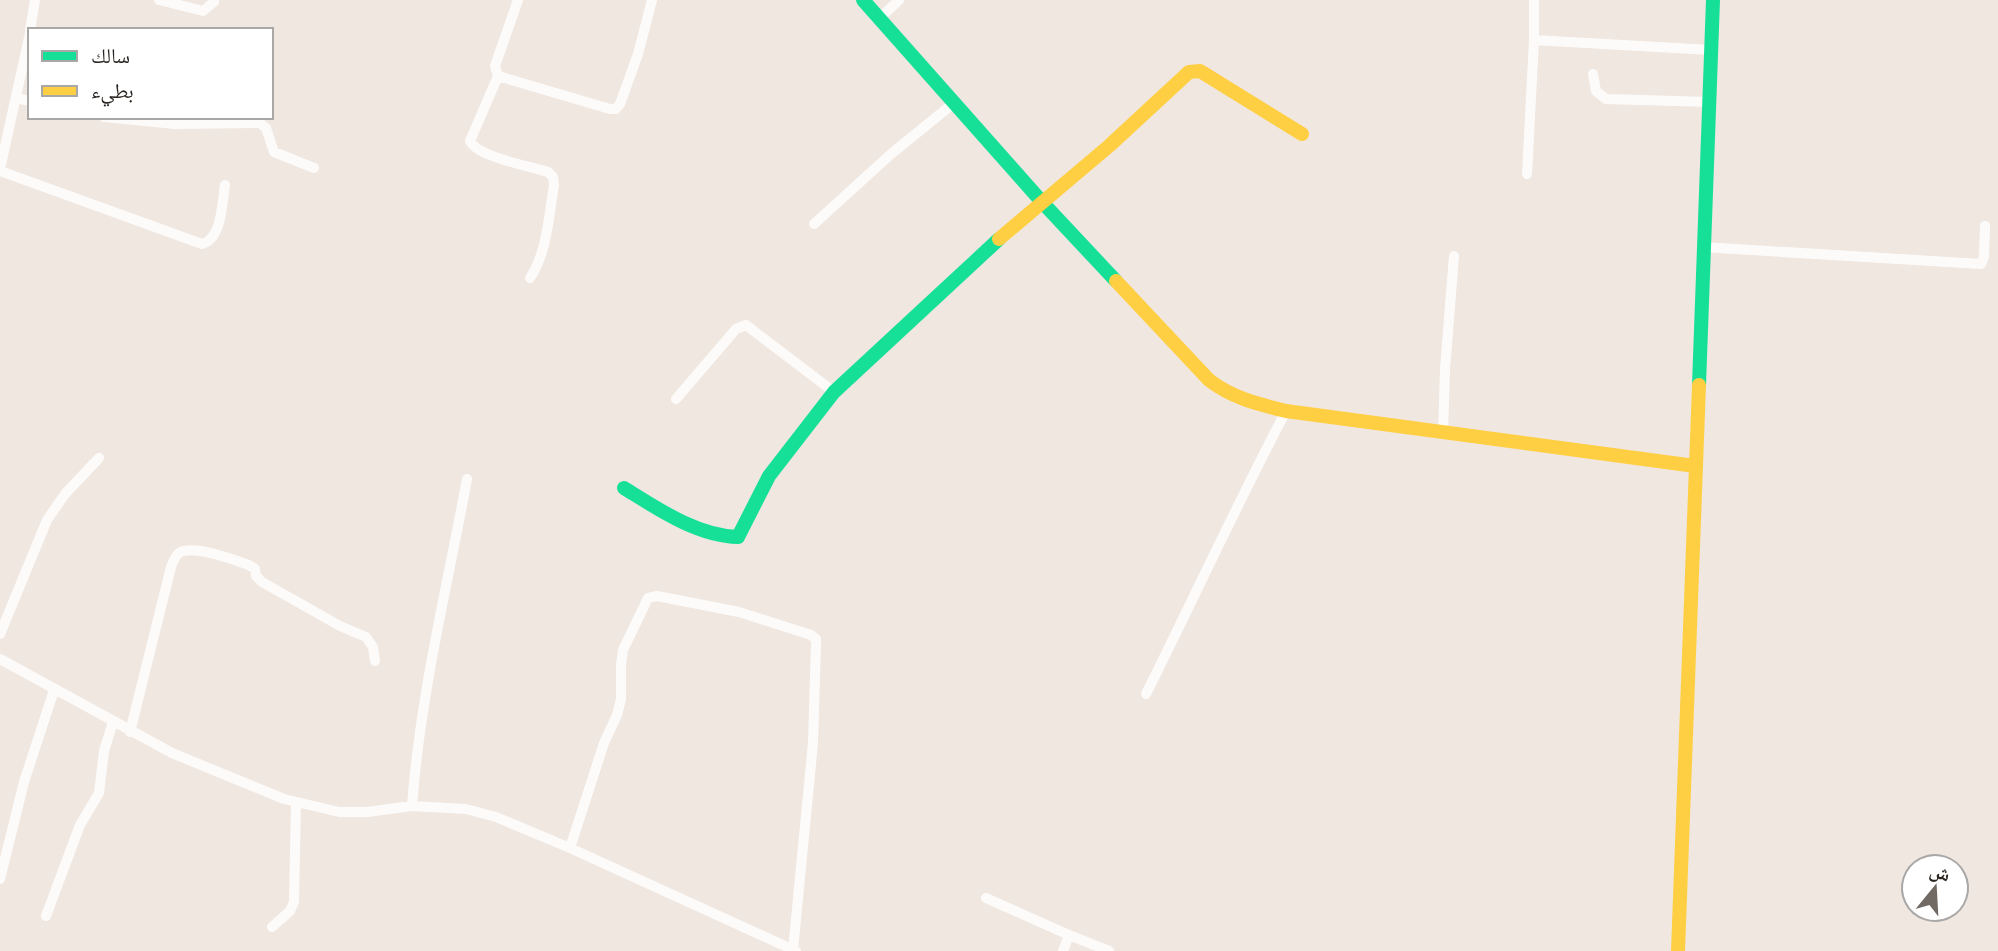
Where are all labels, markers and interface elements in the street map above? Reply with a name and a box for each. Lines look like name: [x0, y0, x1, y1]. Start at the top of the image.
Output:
legend: [28, 28, 273, 119]
text: سالك: [91, 41, 130, 69]
text: بطيء: [91, 76, 134, 107]
north arrow: [1900, 853, 1970, 923]
text: ش: [1927, 857, 1954, 886]

